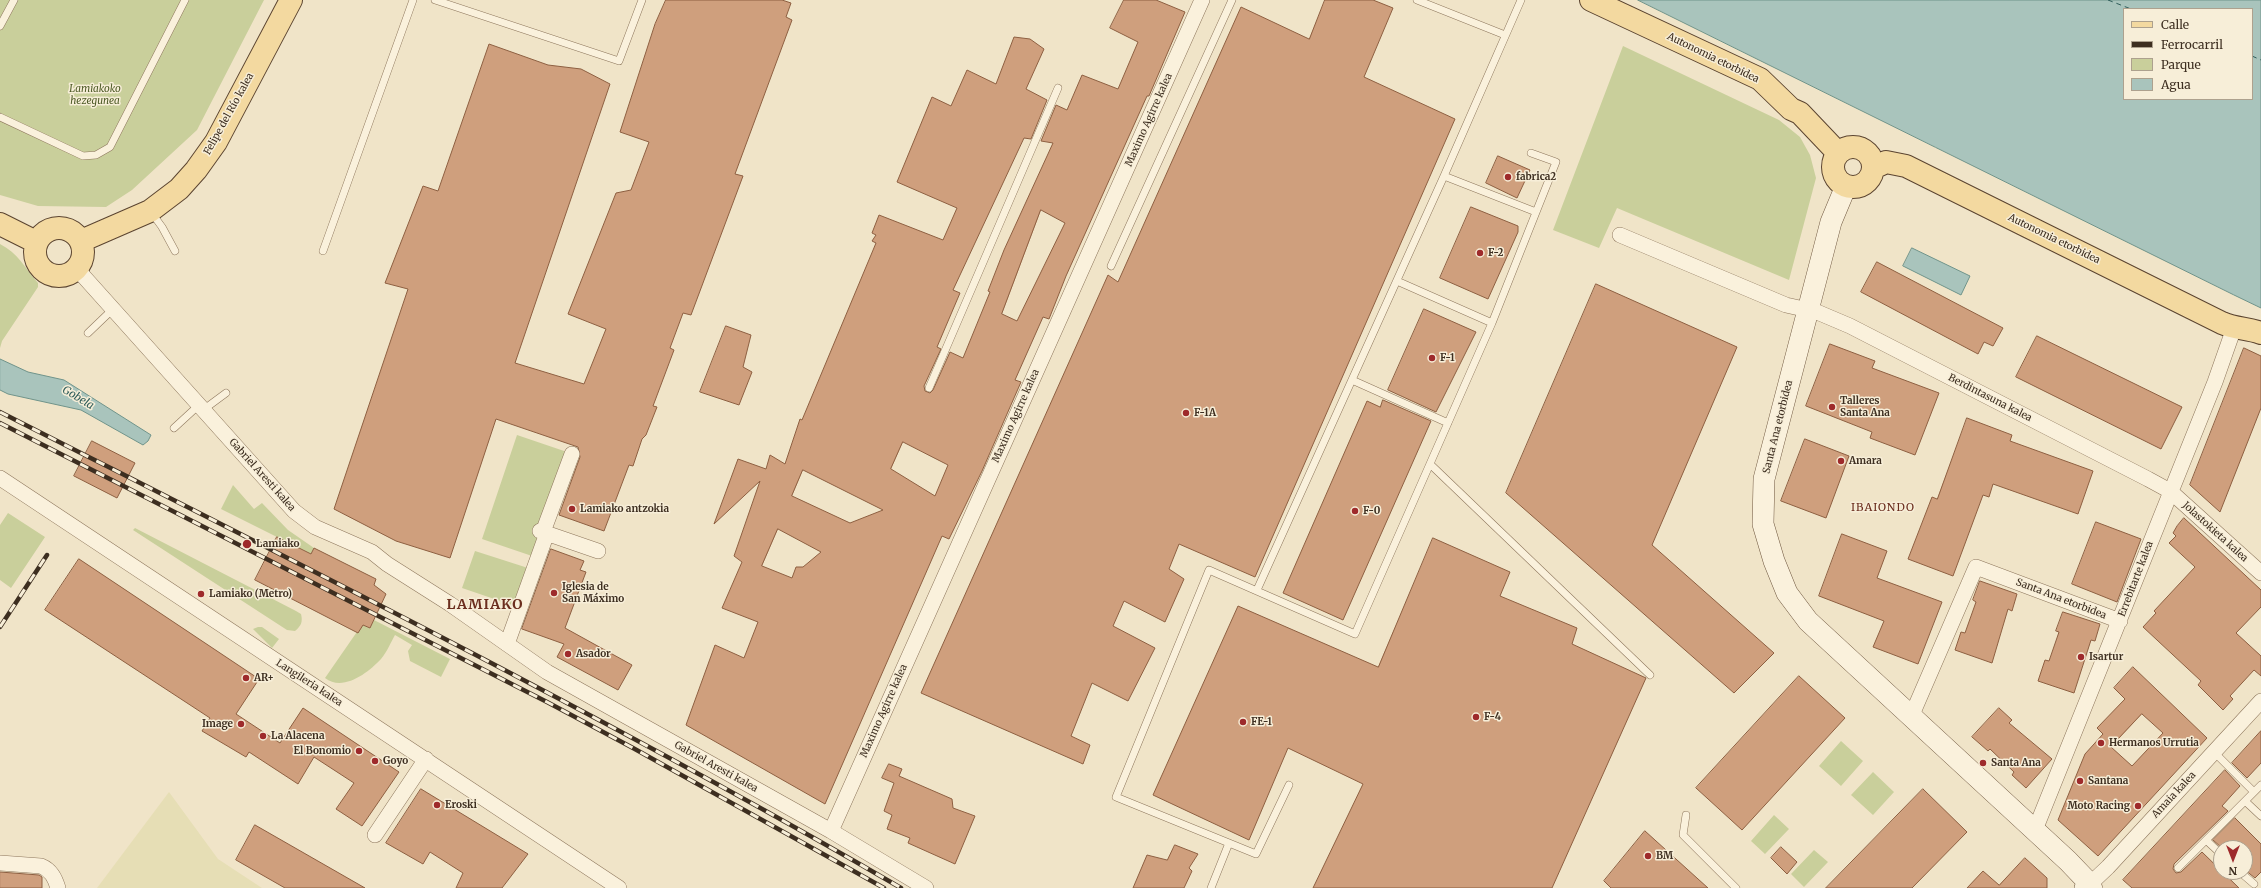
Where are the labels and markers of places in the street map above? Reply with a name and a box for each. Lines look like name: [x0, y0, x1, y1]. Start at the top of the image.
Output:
place label: fabrica2: [1516, 171, 1556, 183]
marker: fabrica2: [1503, 172, 1513, 182]
place label: F-2: [1488, 247, 1503, 259]
marker: F-2: [1475, 248, 1485, 258]
place label: F-1: [1440, 352, 1455, 364]
marker: F-1: [1427, 353, 1437, 363]
place label: Talleres Santa Ana: [1840, 395, 1890, 418]
marker: Talleres Santa Ana: [1827, 402, 1837, 412]
place label: F-1A: [1194, 407, 1216, 419]
marker: F-1A: [1181, 408, 1191, 418]
place label: Amara: [1849, 455, 1882, 467]
marker: Amara: [1836, 456, 1846, 466]
place label: Lamiako antzokia: [580, 503, 669, 515]
marker: Lamiako antzokia: [567, 504, 577, 514]
place label: F-0: [1363, 505, 1380, 517]
marker: F-0: [1350, 506, 1360, 516]
marker: Lamiako: [241, 538, 253, 550]
place label: Lamiako: [256, 538, 299, 550]
place label: Iglesia de San Máximo: [562, 581, 624, 604]
place label: Lamiako (Metro): [209, 588, 292, 600]
marker: Iglesia de San Máximo: [549, 588, 559, 598]
marker: Lamiako (Metro): [196, 589, 206, 599]
place label: Asador: [576, 648, 611, 660]
marker: Asador: [563, 649, 573, 659]
place label: Isartur: [2089, 651, 2123, 663]
marker: Isartur: [2076, 652, 2086, 662]
place label: AR+: [254, 672, 274, 684]
marker: AR+: [241, 673, 251, 683]
place label: F-4: [1484, 711, 1501, 723]
marker: F-4: [1471, 712, 1481, 722]
place label: FE-1: [1251, 716, 1272, 728]
marker: FE-1: [1238, 717, 1248, 727]
place label: Image: [202, 718, 233, 730]
marker: Image: [236, 719, 246, 729]
place label: La Alacena: [271, 730, 324, 742]
marker: La Alacena: [258, 731, 268, 741]
place label: Hermanos Urrutia: [2109, 737, 2199, 749]
marker: Hermanos Urrutia: [2096, 738, 2106, 748]
place label: El Bonomio: [293, 745, 351, 757]
marker: El Bonomio: [354, 746, 364, 756]
place label: Goyo: [383, 755, 408, 767]
marker: Goyo: [370, 756, 380, 766]
place label: Santa Ana: [1991, 757, 2041, 769]
marker: Santa Ana: [1978, 758, 1988, 768]
place label: Santana: [2088, 775, 2128, 787]
marker: Santana: [2075, 776, 2085, 786]
place label: Eroski: [445, 799, 477, 811]
marker: Eroski: [432, 800, 442, 810]
place label: Moto Racing: [2067, 800, 2130, 812]
marker: Moto Racing: [2133, 801, 2143, 811]
place label: BM: [1656, 850, 1673, 862]
marker: BM: [1643, 851, 1653, 861]

